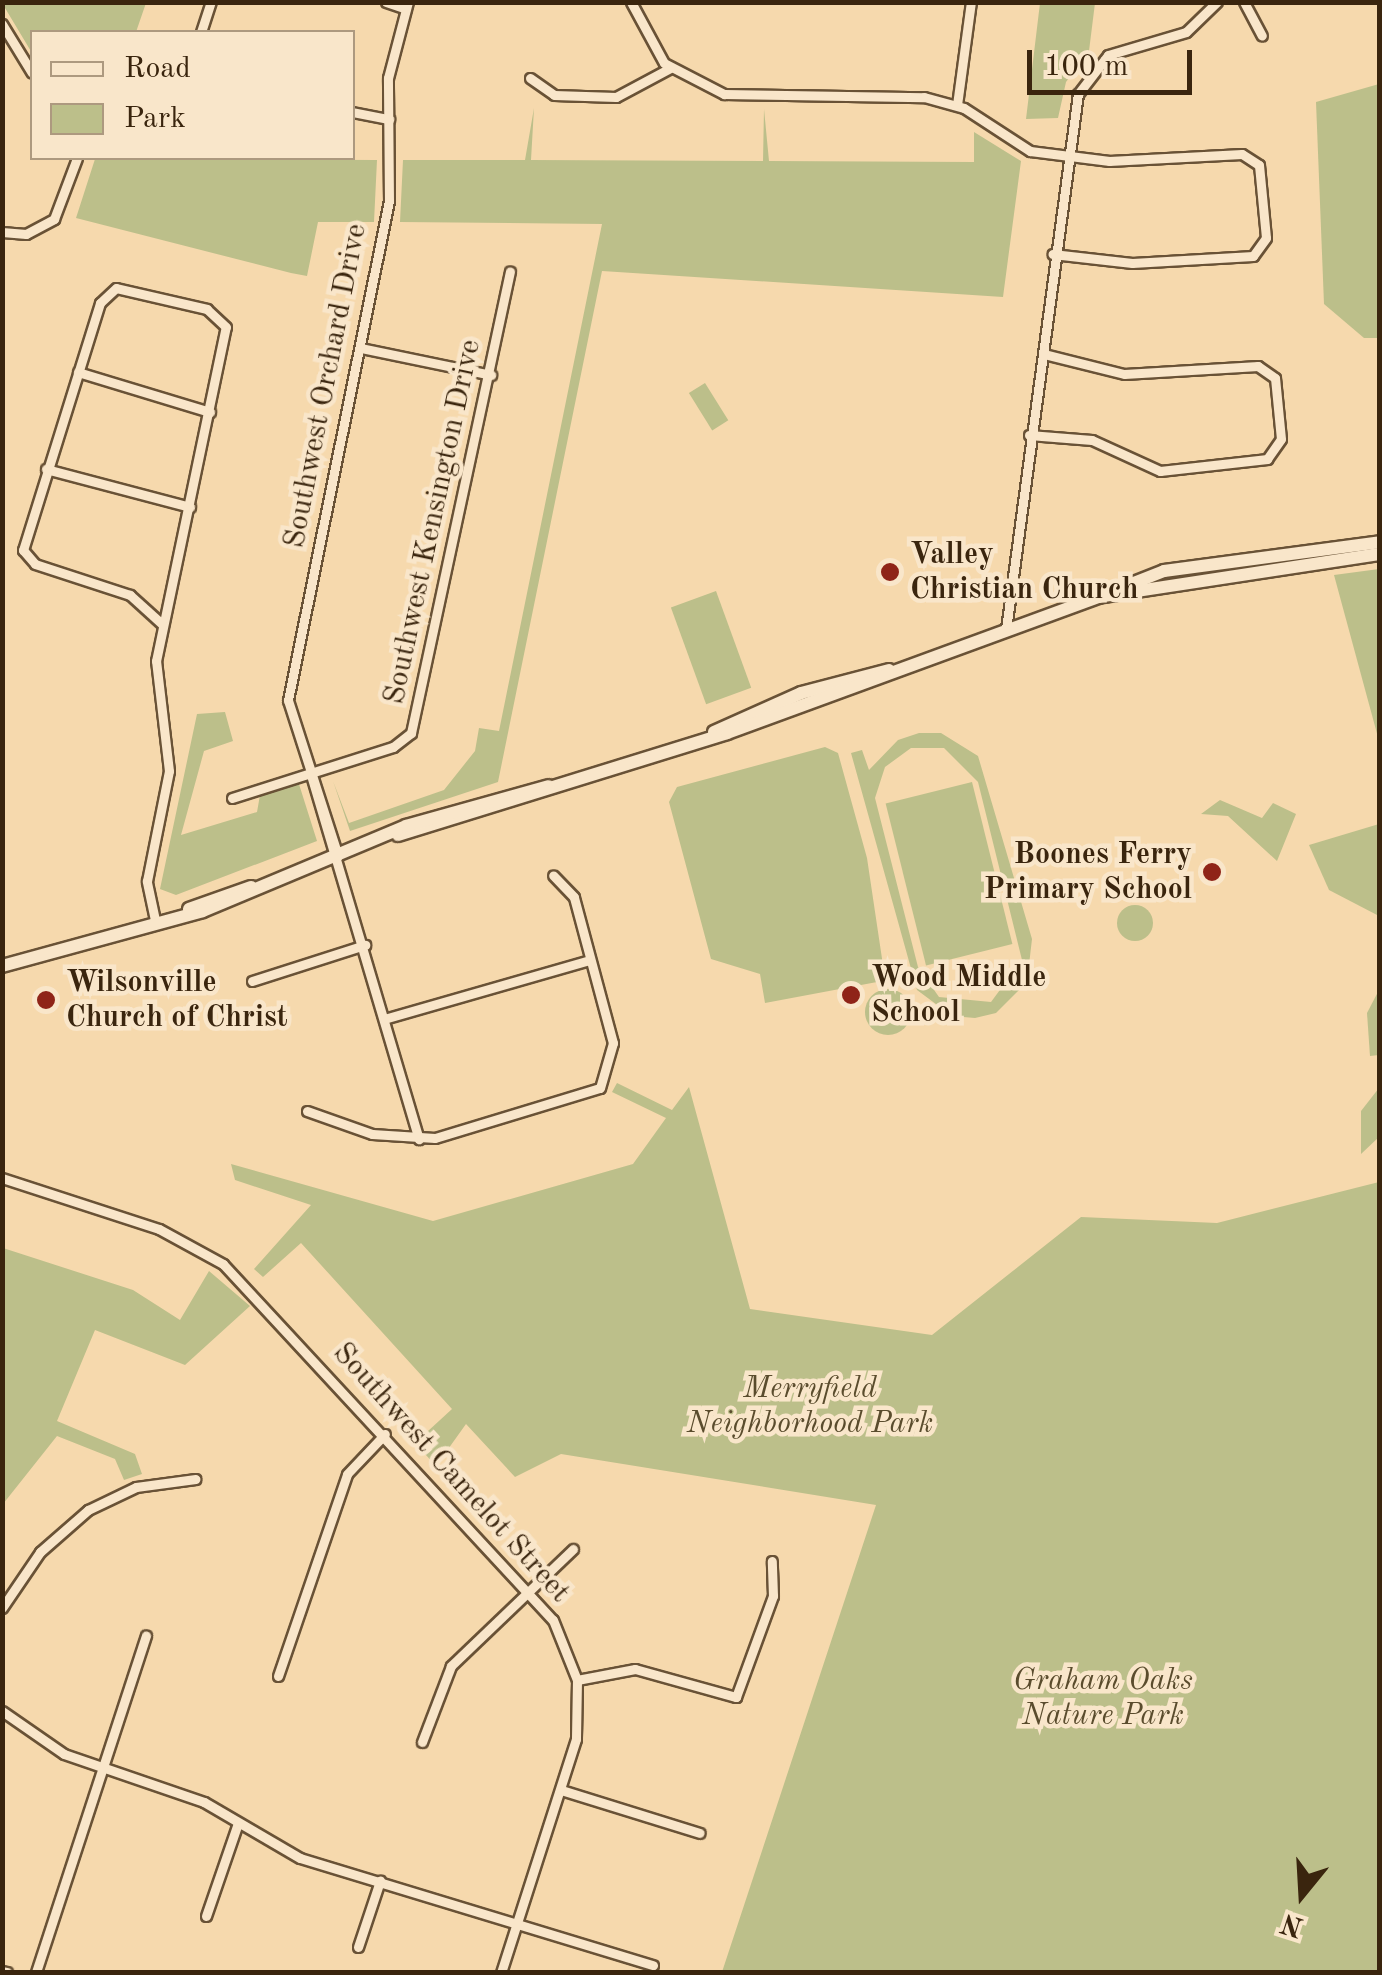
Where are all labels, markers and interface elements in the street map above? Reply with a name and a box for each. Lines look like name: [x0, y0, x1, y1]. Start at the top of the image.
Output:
legend: [30, 30, 355, 160]
scale bar: [1032, 30, 1197, 92]
text: 100 m: [1044, 52, 1128, 82]
text: Road: [124, 54, 191, 84]
text: Park: [124, 104, 186, 134]
street label: Southwest Orchard Drive: [277, 221, 375, 551]
street label: Southwest Kensington Drive: [377, 336, 489, 708]
place label: Valley Christian Church: [910, 537, 1138, 608]
marker: Valley Christian Church: [879, 561, 901, 583]
place label: Boones Ferry Primary School: [984, 837, 1192, 908]
marker: Boones Ferry Primary School: [1201, 861, 1223, 883]
place label: Wood Middle School: [871, 960, 1046, 1030]
place label: Wilsonville Church of Christ: [66, 965, 288, 1036]
marker: Wood Middle School: [840, 984, 862, 1006]
marker: Wilsonville Church of Christ: [35, 989, 57, 1011]
street label: Southwest Camelot Street: [325, 1335, 577, 1611]
park label: Merryfield Neighborhood Park: [687, 1371, 933, 1442]
park label: Graham Oaks Nature Park: [1013, 1663, 1193, 1734]
north arrow: [1252, 1845, 1352, 1945]
text: N: [1278, 1907, 1307, 1940]

